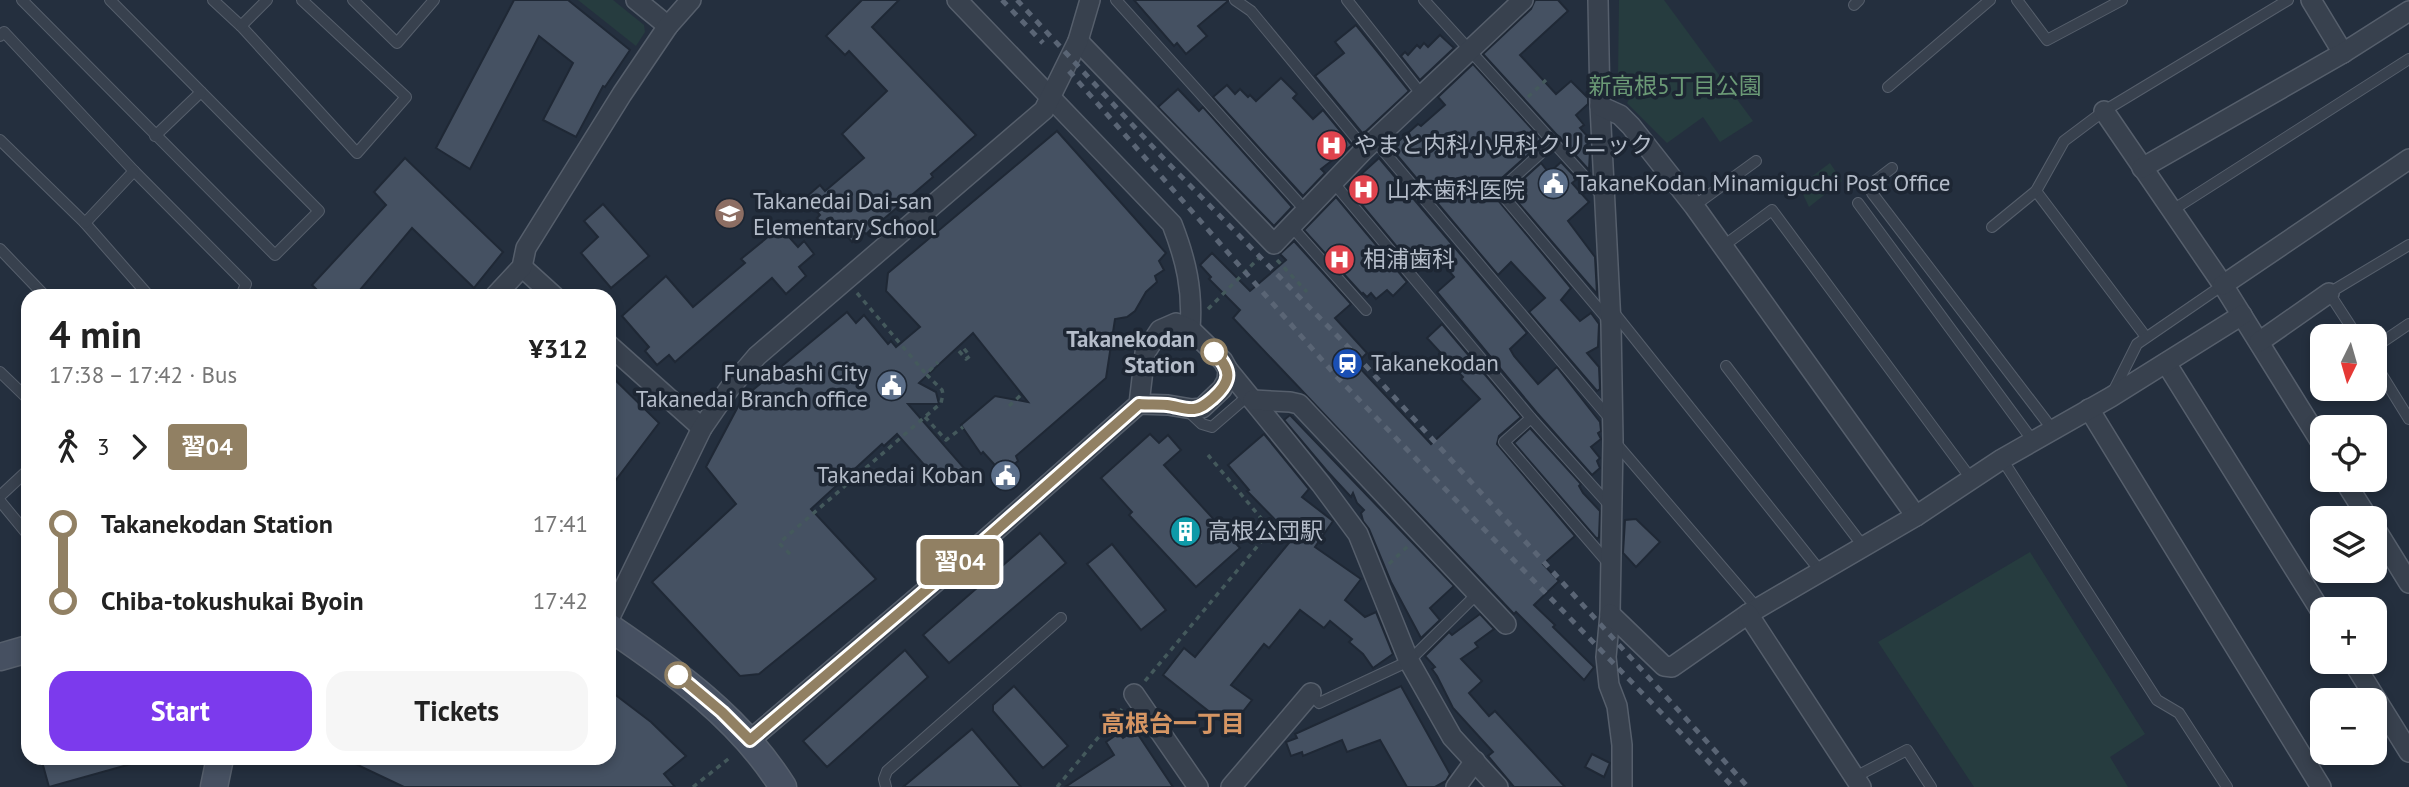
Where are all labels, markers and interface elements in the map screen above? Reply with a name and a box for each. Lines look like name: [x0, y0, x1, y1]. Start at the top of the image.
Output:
park label: 新高根5丁目公園: [1588, 71, 1762, 100]
hospital icon: やまと内科小児科クリニック: [1314, 128, 1348, 162]
place label: やまと内科小児科クリニック: [1354, 130, 1653, 159]
public building icon: TakaneKodan Minamiguchi Post Office: [1536, 166, 1570, 200]
place label: TakaneKodan Minamiguchi Post Office: [1576, 168, 1950, 197]
hospital icon: 山本歯科医院: [1347, 173, 1381, 207]
place label: 山本歯科医院: [1387, 175, 1525, 204]
place label: Takanedai Dai-san Elementary School: [753, 186, 937, 241]
school or university icon: Takanedai Dai-san Elementary School: [713, 197, 747, 231]
hospital icon: 相浦歯科: [1323, 242, 1357, 276]
place label: 相浦歯科: [1363, 244, 1455, 273]
text: 4 min: [49, 309, 142, 358]
place label: Takanekodan Station: [1066, 324, 1195, 379]
north arrow: [2310, 324, 2387, 401]
map controls: [2310, 324, 2387, 765]
text: ¥312: [529, 332, 588, 365]
marker: Takanekodan Station: [1201, 339, 1227, 365]
station icon: Takanekodan: [1331, 346, 1365, 380]
place label: Takanekodan: [1371, 348, 1499, 377]
place label: Funabashi City Takanedai Branch office: [636, 358, 868, 413]
text: 17:38 – 17:42 · Bus: [49, 360, 237, 389]
public building icon: Funabashi City Takanedai Branch office: [874, 369, 908, 403]
button: locate: [2310, 415, 2387, 492]
icon: walk: [49, 428, 87, 466]
icon: forward: [120, 428, 158, 466]
text: 習04: [182, 431, 233, 462]
text: 3: [97, 432, 110, 461]
public building icon: Takanedai Koban: [989, 458, 1023, 492]
place label: Takanedai Koban: [817, 460, 983, 489]
button: layers: [2310, 506, 2387, 583]
text: Takanekodan Station: [101, 507, 333, 540]
text: 17:41: [533, 509, 588, 538]
building icon: 高根公団駅: [1168, 514, 1202, 548]
place label: 高根公団駅: [1208, 516, 1323, 545]
line badge: 習04: [920, 539, 1000, 585]
text: 習04: [934, 546, 986, 577]
text: Chiba-tokushukai Byoin: [101, 584, 364, 617]
text: 17:42: [533, 586, 588, 615]
button: +: [2310, 597, 2387, 674]
unlabelled marker: [665, 662, 691, 688]
button: Start: [49, 671, 312, 751]
button: Tickets: [326, 671, 588, 751]
button: −: [2310, 688, 2387, 765]
district label: 高根台一丁目: [1101, 708, 1245, 739]

